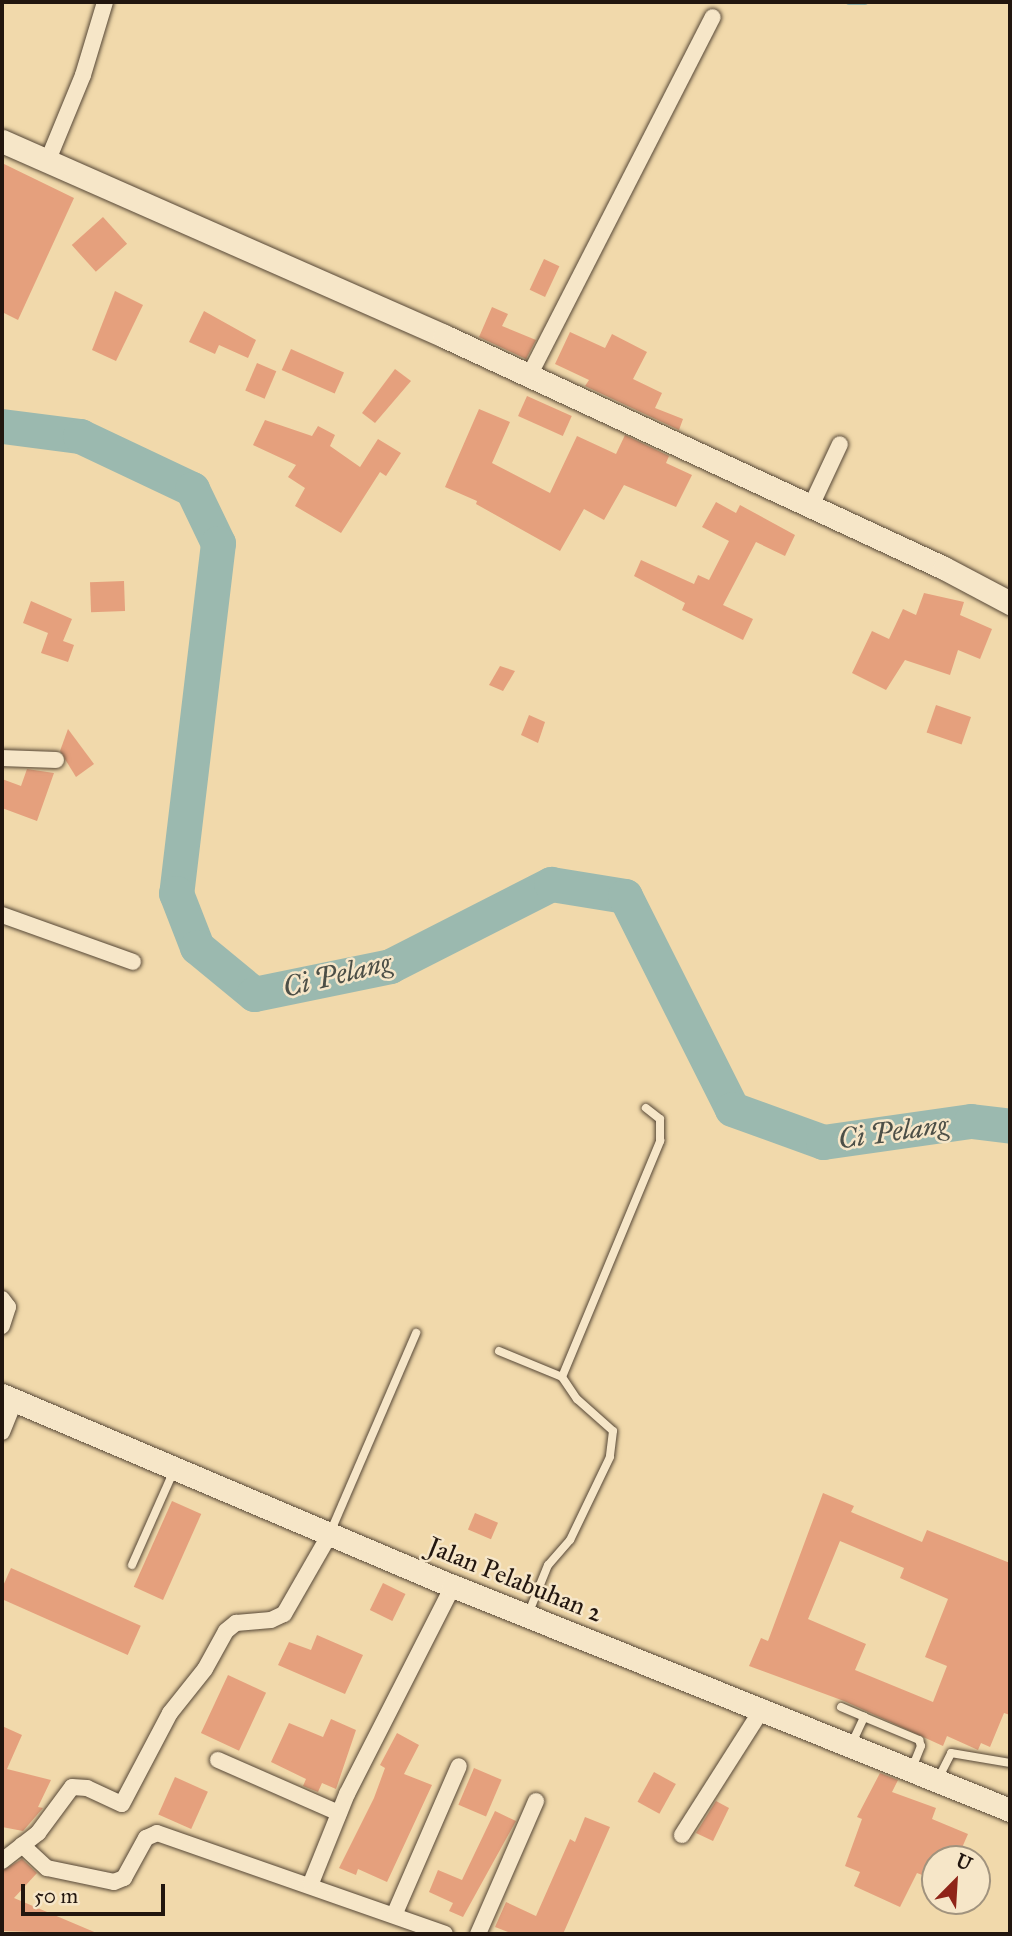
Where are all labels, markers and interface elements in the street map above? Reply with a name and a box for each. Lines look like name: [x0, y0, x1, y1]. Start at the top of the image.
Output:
water label: Ci Pelang: [279, 945, 395, 1005]
water label: Ci Pelang: [836, 1108, 950, 1156]
street label: Jalan Pelabuhan 2: [423, 1531, 607, 1629]
north arrow: [921, 1845, 991, 1915]
text: U: [952, 1849, 975, 1876]
scale bar: [24, 1870, 168, 1914]
text: 50 m: [34, 1883, 78, 1909]

